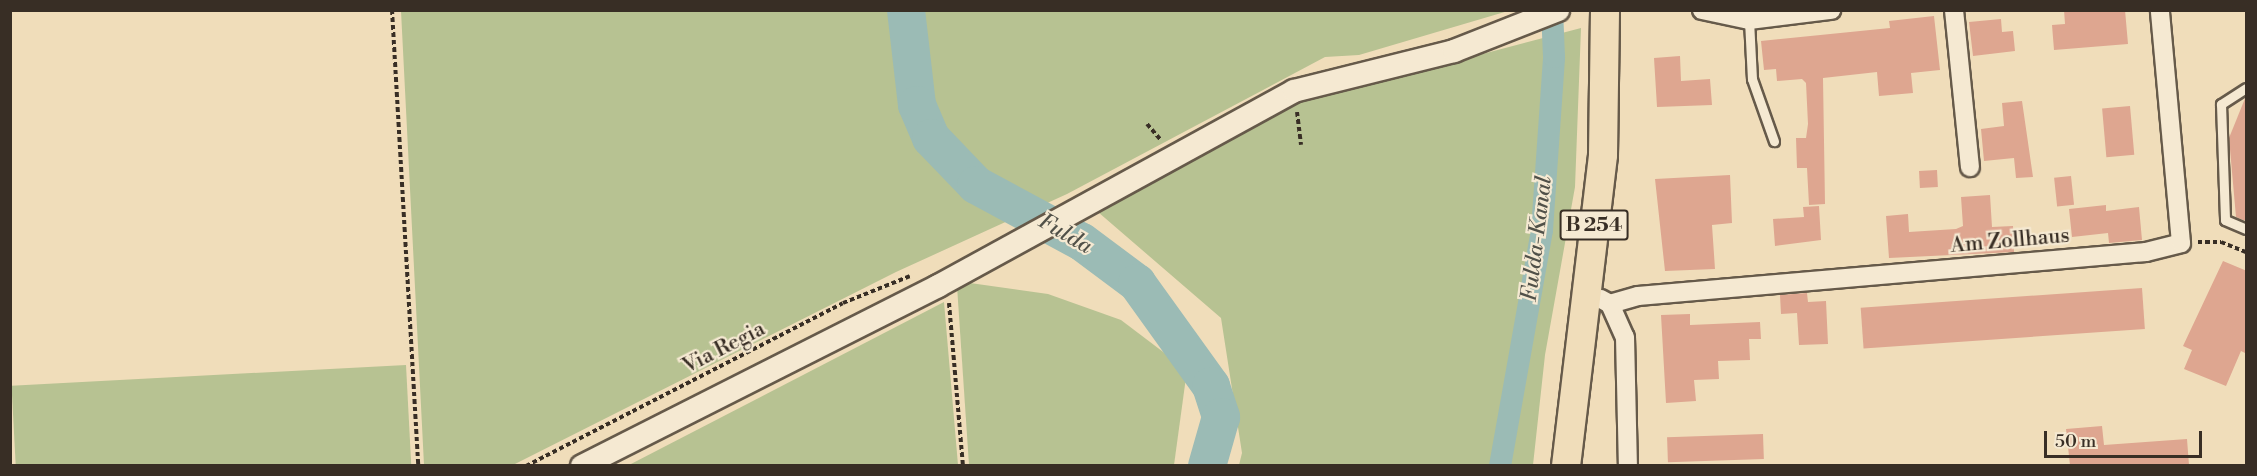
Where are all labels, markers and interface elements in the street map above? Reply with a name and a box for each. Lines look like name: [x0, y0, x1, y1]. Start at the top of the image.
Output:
water label: Fulda-Kanal: [1516, 175, 1558, 303]
water label: Fulda: [1033, 208, 1097, 260]
road number: B 254: [1560, 208, 1628, 242]
street label: Am Zollhaus: [1949, 223, 2071, 259]
street label: Via Regia: [679, 317, 769, 379]
scale bar: [2047, 419, 2204, 457]
text: 50 m: [2055, 430, 2096, 453]

